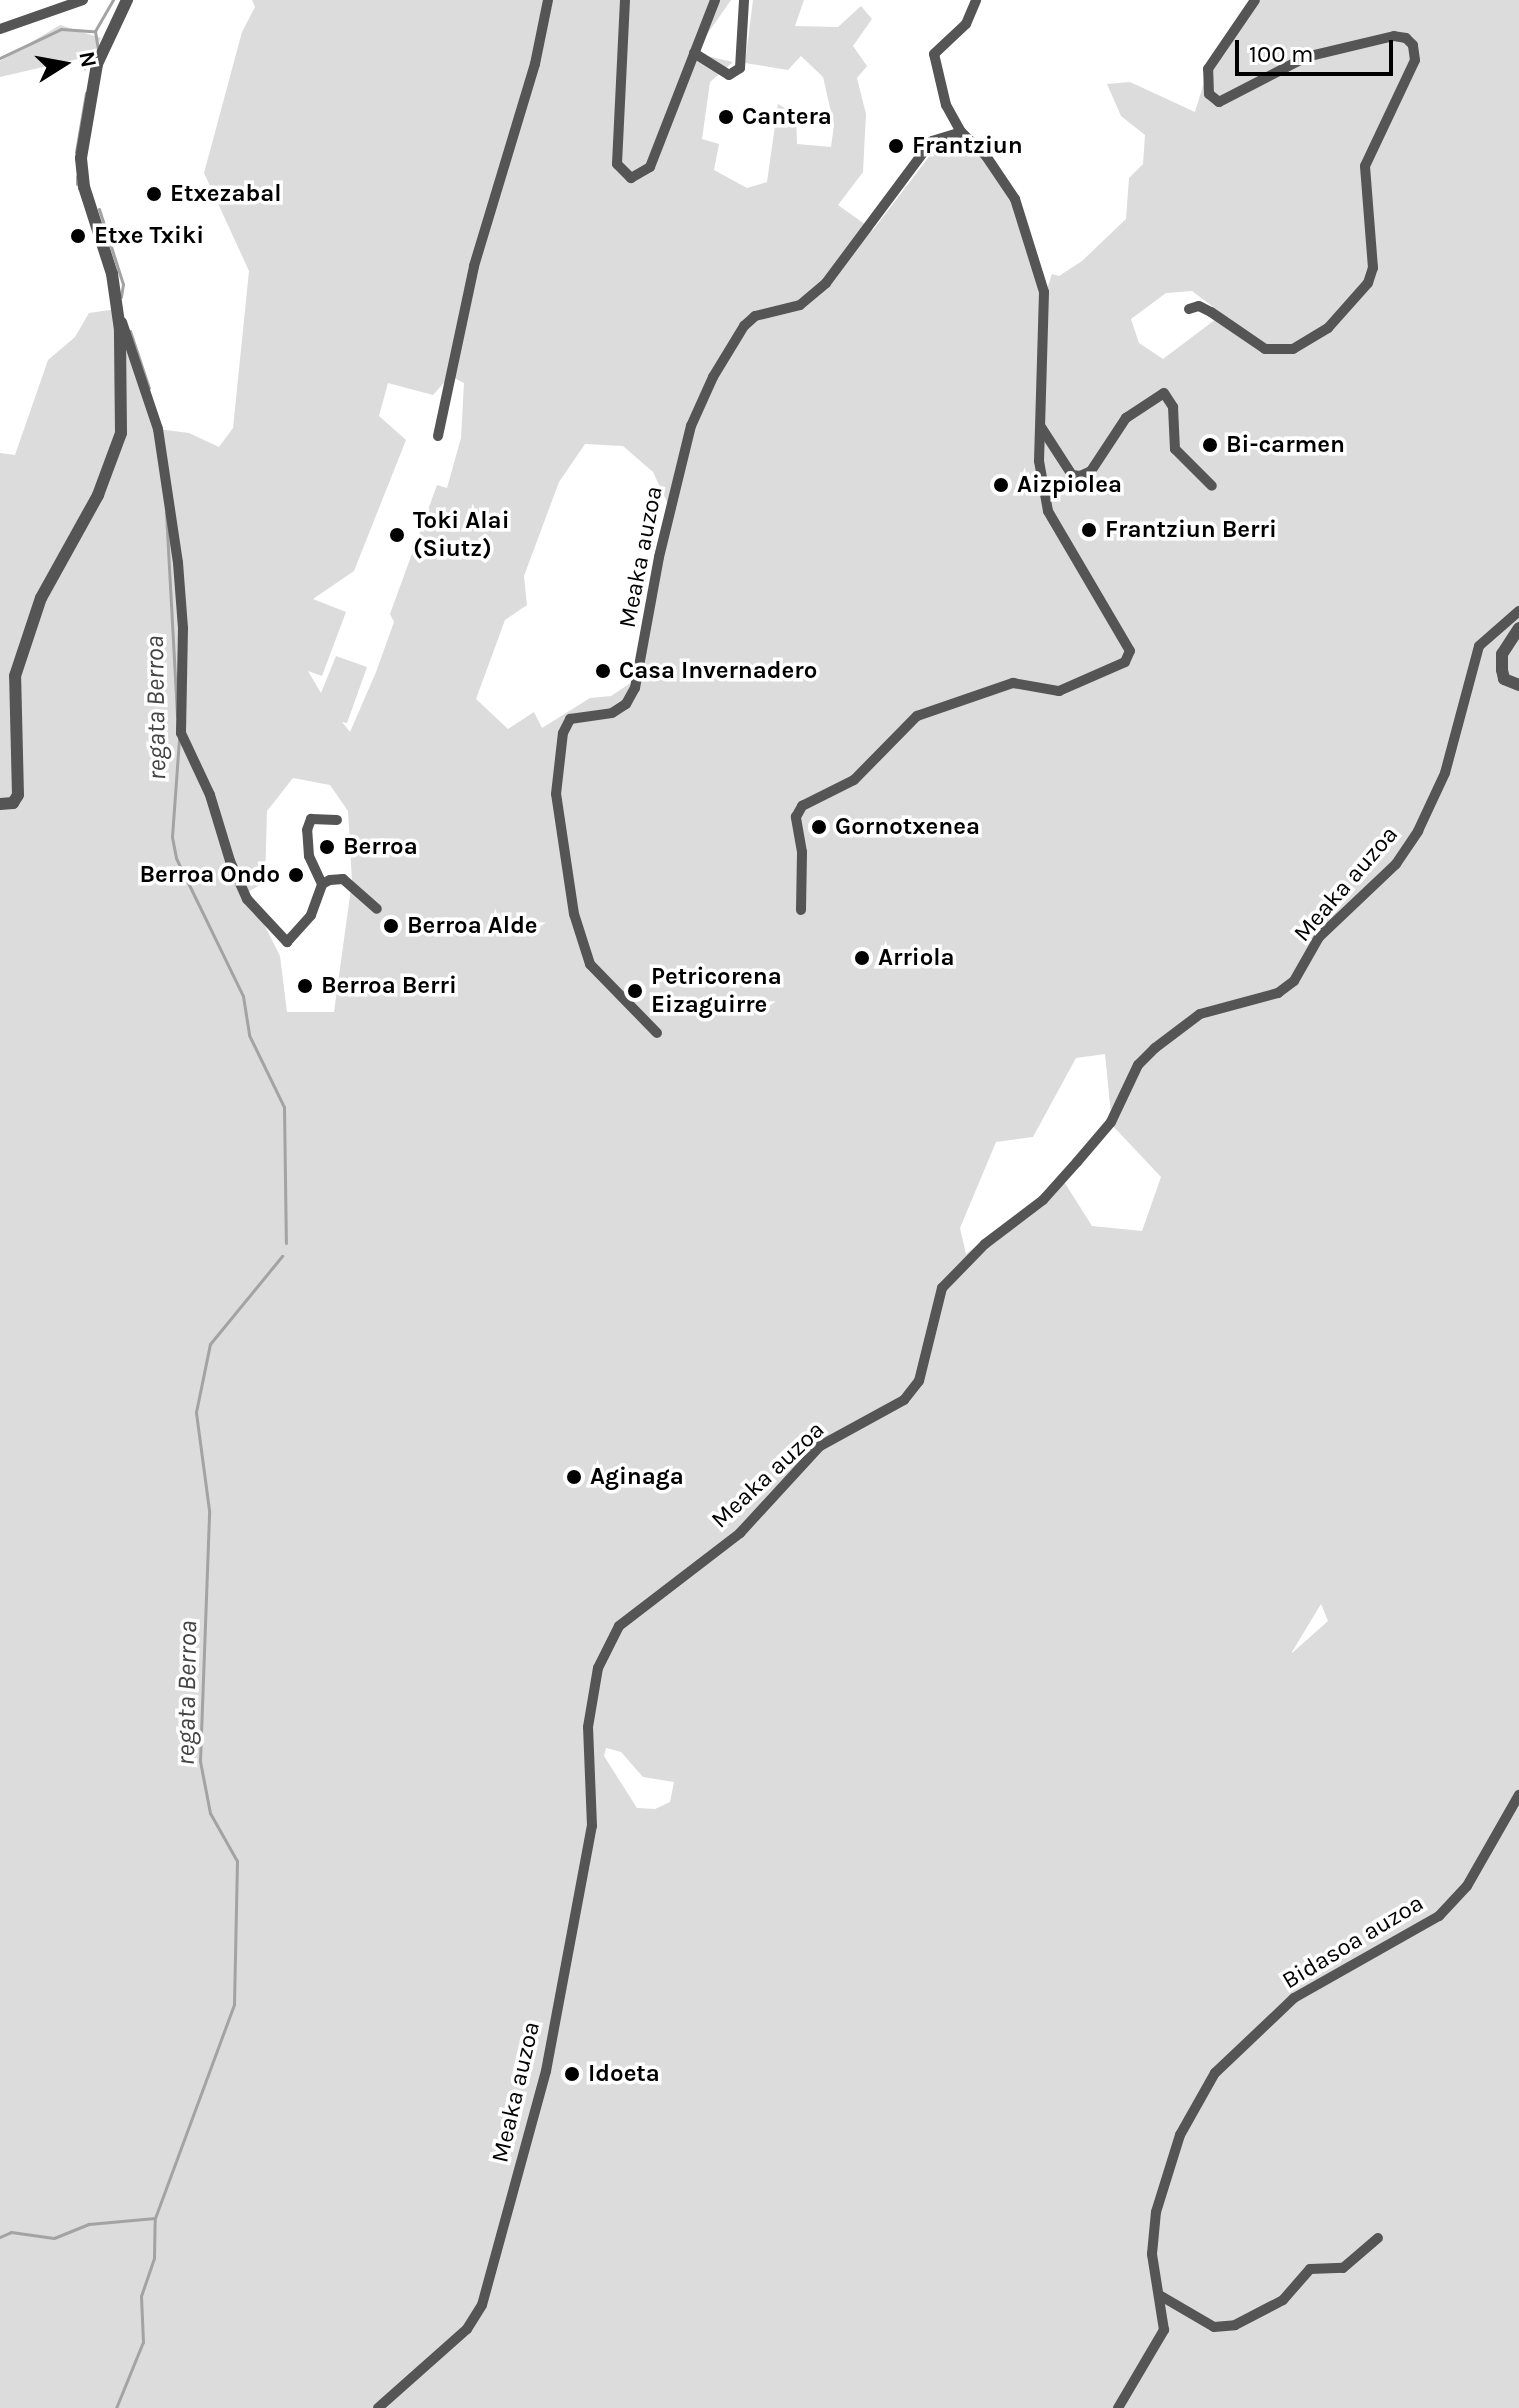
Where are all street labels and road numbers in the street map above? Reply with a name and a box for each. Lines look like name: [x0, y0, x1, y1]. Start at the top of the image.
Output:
street label: Meaka auzoa: [613, 484, 669, 630]
street label: Meaka auzoa: [1288, 820, 1404, 948]
street label: Meaka auzoa: [706, 1415, 830, 1535]
street label: Bidasoa auzoa: [1277, 1889, 1429, 1995]
street label: Meaka auzoa: [486, 2019, 546, 2165]

